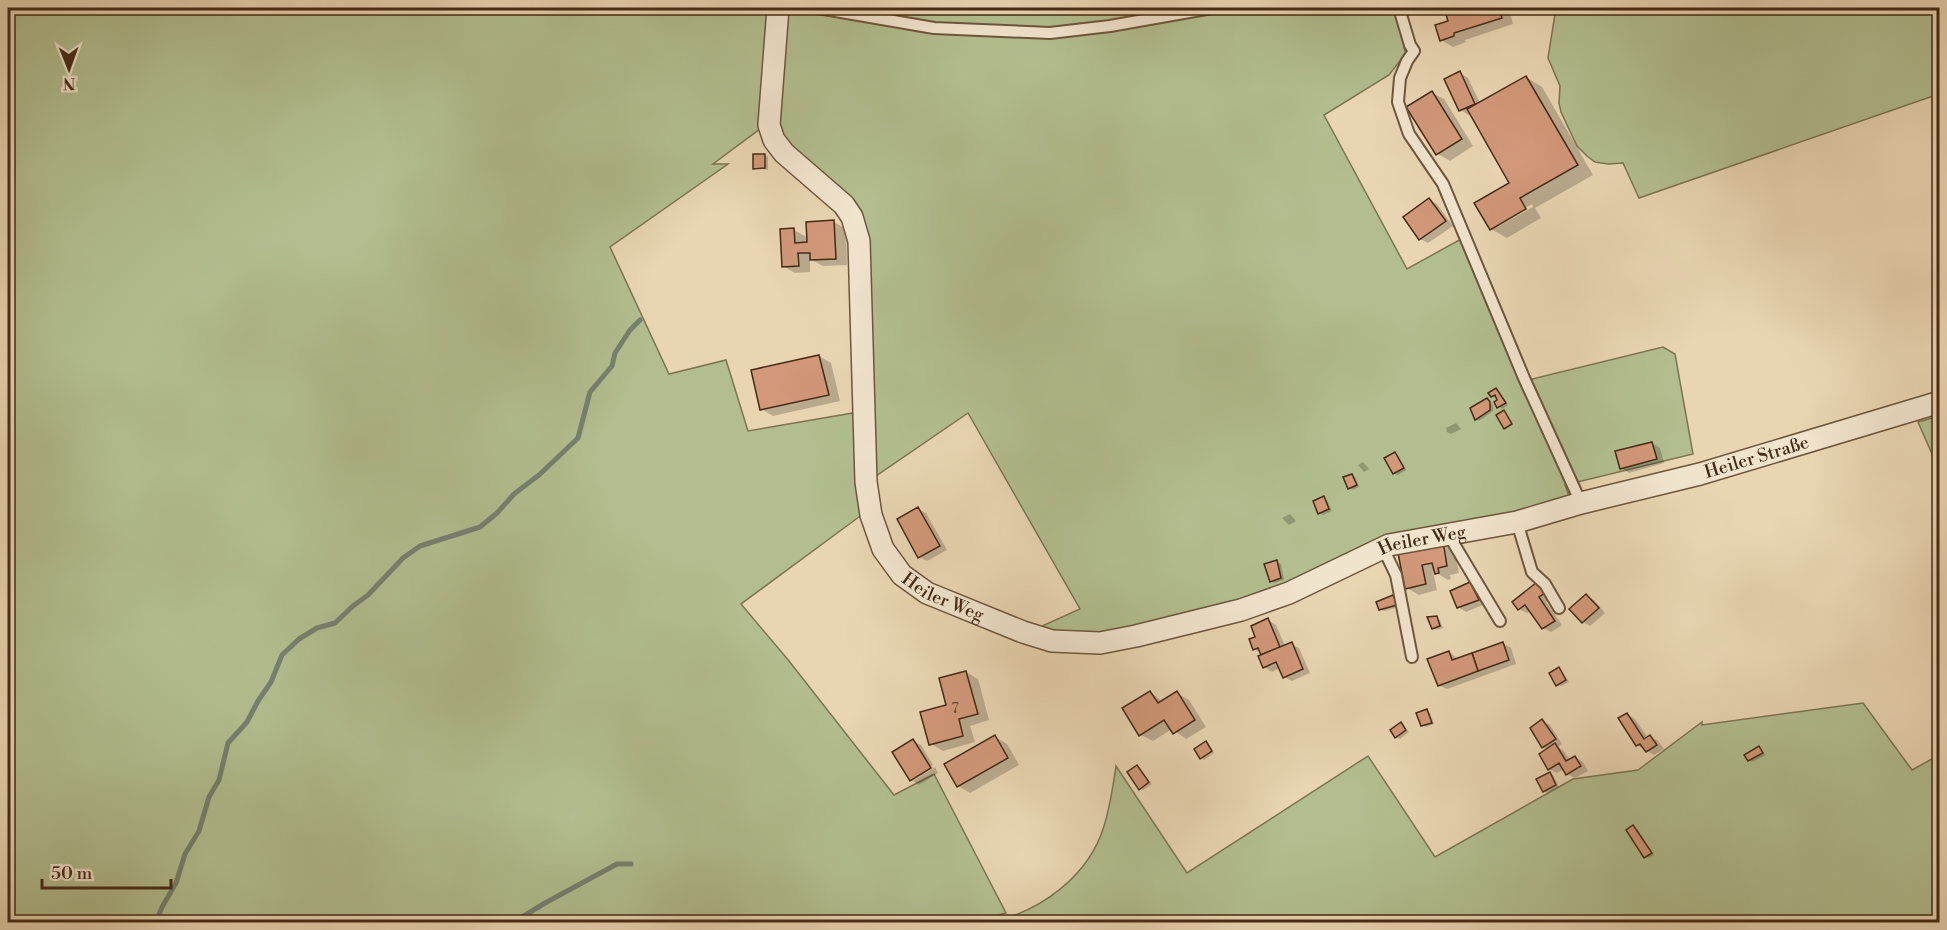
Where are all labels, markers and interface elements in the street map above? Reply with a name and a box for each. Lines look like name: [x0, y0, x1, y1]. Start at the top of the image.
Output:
north arrow: [39, 39, 99, 99]
text: N: [62, 73, 76, 93]
street label: Heiler Straße: [1701, 430, 1812, 484]
street label: Heiler Weg: [1374, 520, 1468, 560]
street label: Heiler Weg: [897, 567, 988, 627]
house number: 7: [951, 699, 959, 718]
scale bar: [42, 852, 171, 890]
text: 50 m: [51, 862, 93, 885]

